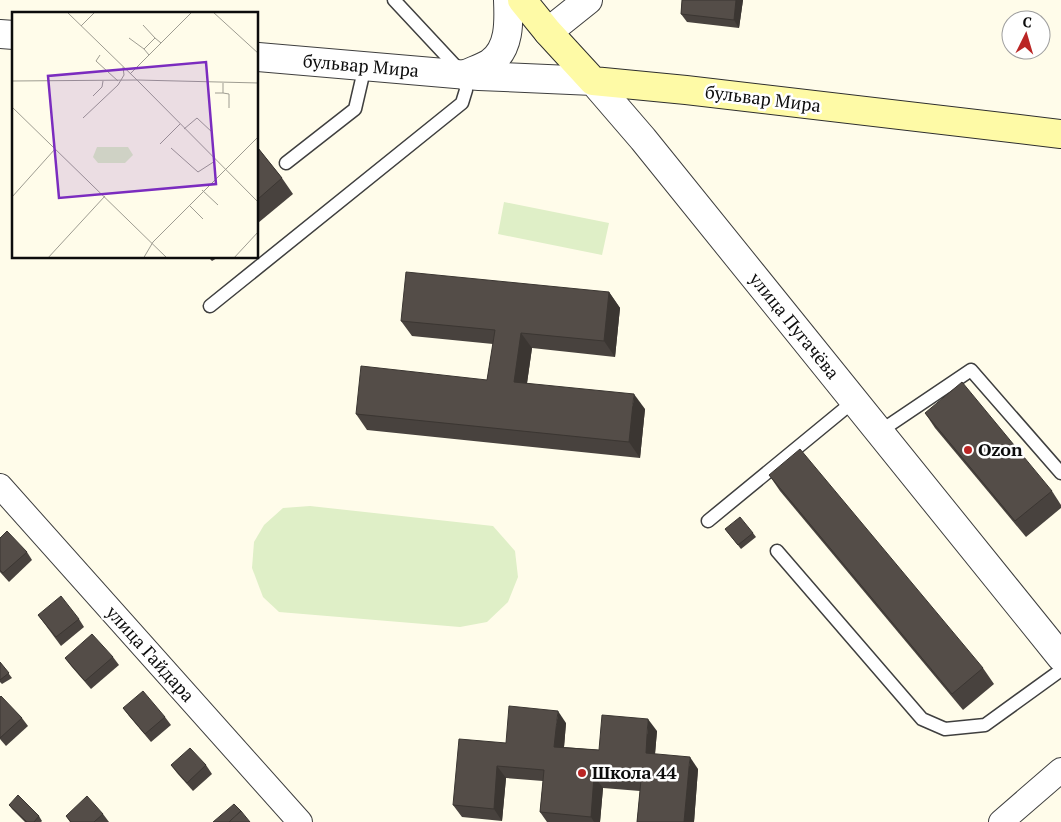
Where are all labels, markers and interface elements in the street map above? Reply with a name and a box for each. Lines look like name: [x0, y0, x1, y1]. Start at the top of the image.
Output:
north arrow: [1001, 10, 1051, 60]
inset map: [12, 12, 259, 259]
text: С: [1022, 12, 1033, 31]
street label: бульвар Мира: [302, 48, 420, 82]
street label: бульвар Мира: [704, 79, 822, 117]
street label: улица Пугачёва: [744, 266, 845, 384]
place label: Ozon: [978, 437, 1023, 461]
marker: Ozon: [962, 444, 974, 456]
street label: улица Гайдара: [101, 599, 200, 706]
place label: Школа 44: [592, 760, 678, 784]
marker: Школа 44: [576, 767, 588, 779]

